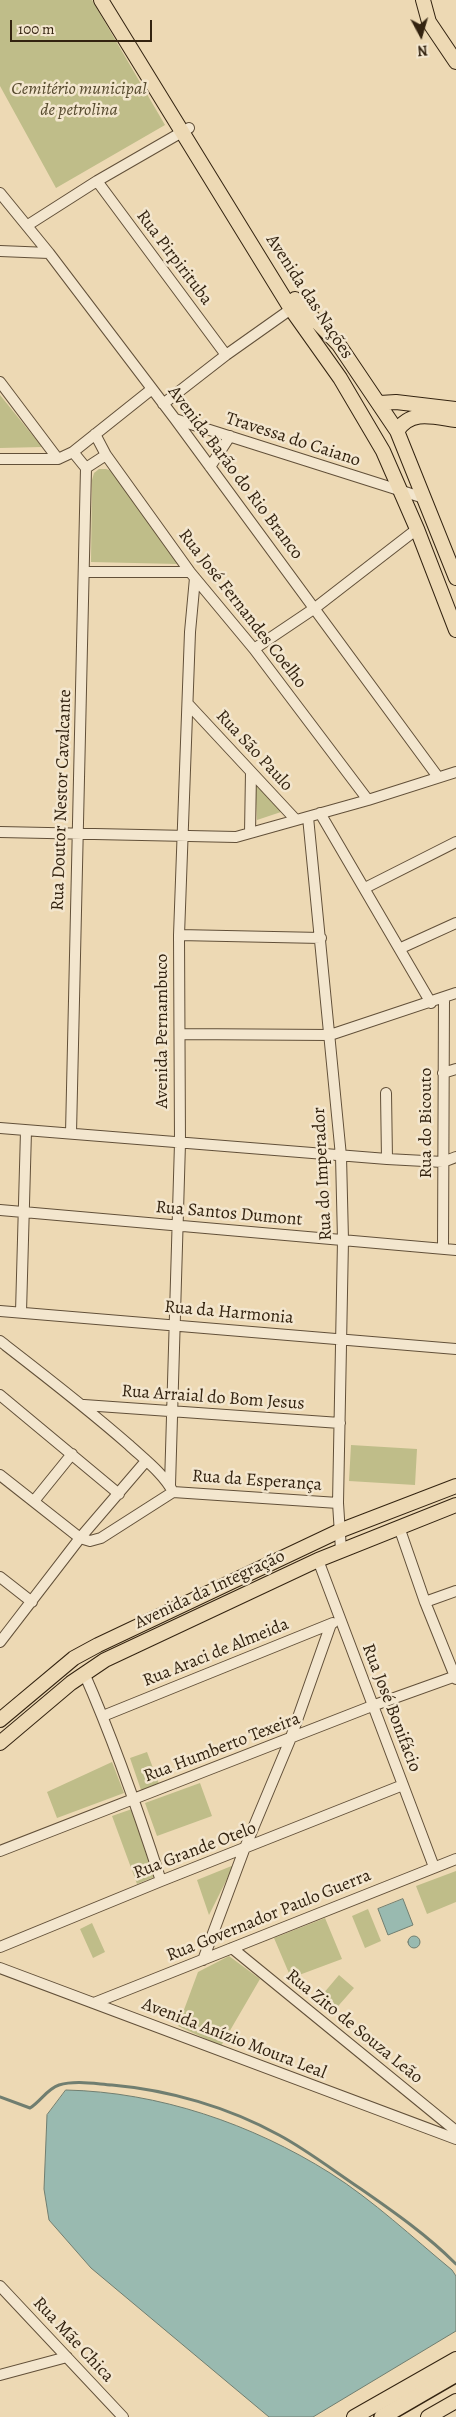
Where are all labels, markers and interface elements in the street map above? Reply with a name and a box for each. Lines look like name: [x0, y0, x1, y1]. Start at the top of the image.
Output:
scale bar: [12, 10, 155, 42]
north arrow: [396, 10, 446, 60]
text: 100 m: [18, 19, 55, 39]
text: N: [417, 40, 429, 60]
park label: Cemitério municipal de petrolina: [11, 79, 147, 122]
street label: Rua Pirpirituba: [131, 206, 217, 310]
street label: Avenida das Nações: [261, 231, 357, 363]
street label: Avenida Barão do Rio Branco: [163, 382, 307, 564]
street label: Travessa do Caiano: [223, 408, 363, 472]
street label: Rua José Fernandes Coelho: [173, 525, 311, 693]
street label: Rua Doutor Nestor Cavalcante: [47, 689, 77, 911]
street label: Rua São Paulo: [211, 706, 297, 796]
street label: Avenida Pernambuco: [152, 954, 174, 1108]
street label: Rua do Bicouto: [416, 1068, 438, 1178]
street label: Rua do Imperador: [309, 1107, 337, 1241]
street label: Rua Santos Dumont: [155, 1197, 303, 1231]
street label: Rua da Harmonia: [164, 1297, 294, 1329]
street label: Rua Arraial do Bom Jesus: [121, 1381, 305, 1415]
street label: Rua da Esperança: [191, 1466, 323, 1496]
street label: Avenida da Integração: [132, 1546, 288, 1634]
street label: Rua Araci de Almeida: [140, 1614, 292, 1692]
street label: Rua José Bonifácio: [357, 1641, 425, 1775]
street label: Rua Humberto Texeira: [141, 1708, 303, 1788]
street label: Rua Grande Otelo: [131, 1818, 259, 1884]
street label: Rua Governador Paulo Guerra: [164, 1865, 374, 1967]
street label: Rua Zito de Souza Leão: [281, 1965, 427, 2089]
street label: Avenida Anízio Moura Leal: [139, 1994, 329, 2084]
street label: Rua Mãe Chica: [28, 2293, 118, 2387]

